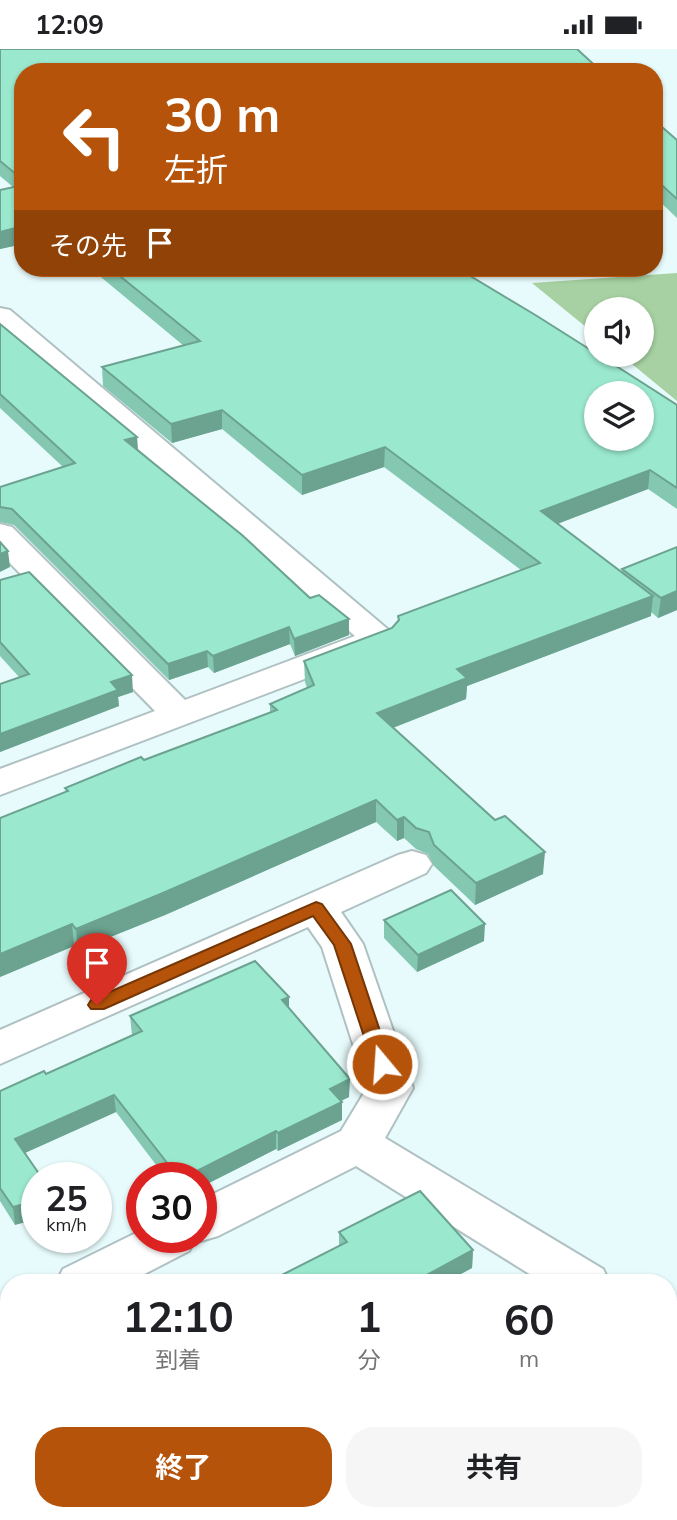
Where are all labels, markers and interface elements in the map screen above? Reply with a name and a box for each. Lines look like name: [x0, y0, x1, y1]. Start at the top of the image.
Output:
text: 12:09: [35, 8, 104, 41]
text: 30 m: [164, 83, 280, 144]
icon: left: [49, 91, 140, 182]
text: 左折: [164, 149, 228, 189]
icon: arrive: [141, 224, 179, 262]
text: その先: [49, 229, 127, 262]
map controls: [584, 297, 654, 451]
button: sound: [584, 297, 654, 367]
button: layers: [584, 381, 654, 451]
pin: [67, 933, 127, 1005]
icon: arrive: [78, 944, 116, 982]
position arrow: [345, 1027, 419, 1101]
speed limit sign: 30: [126, 1162, 217, 1253]
text: 25: [45, 1176, 88, 1220]
text: km/h: [46, 1213, 87, 1236]
text: 12:10: [123, 1290, 234, 1343]
text: 1: [356, 1290, 381, 1343]
text: 60: [504, 1293, 554, 1346]
text: m: [519, 1344, 539, 1373]
text: 到着: [155, 1345, 201, 1374]
text: 分: [357, 1345, 380, 1374]
button: 終了: [35, 1427, 332, 1507]
button: 共有: [346, 1427, 642, 1507]

